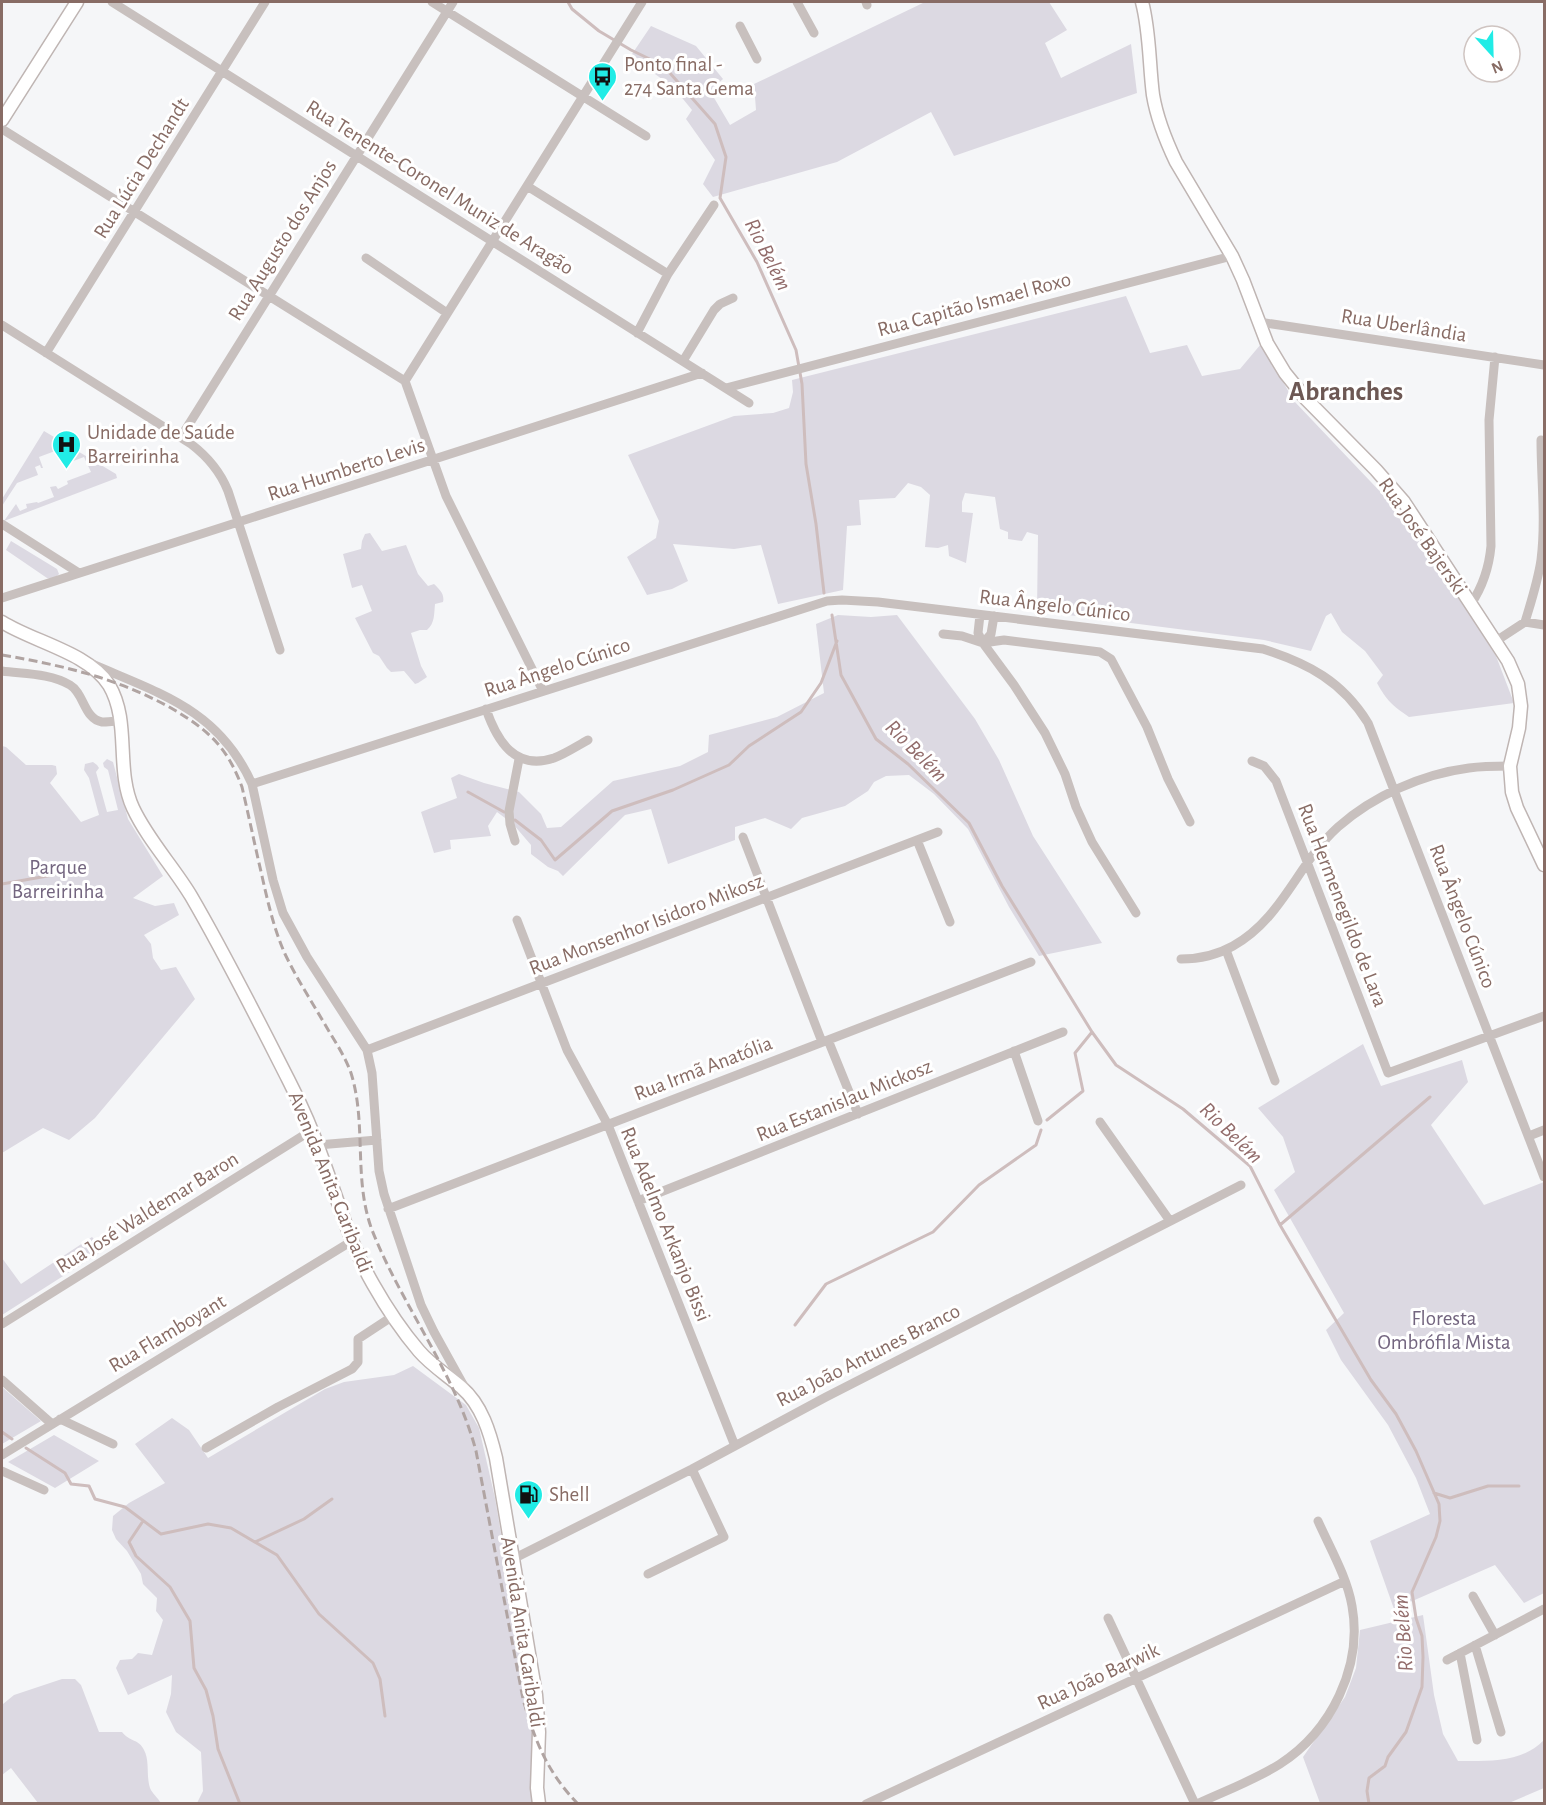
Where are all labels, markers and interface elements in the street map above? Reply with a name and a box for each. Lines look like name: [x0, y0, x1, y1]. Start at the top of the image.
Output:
north arrow: [1462, 24, 1522, 84]
place label: Ponto final - 274 Santa Gema: [624, 54, 754, 99]
text: N: [1489, 57, 1505, 76]
bus stop icon: Ponto final - 274 Santa Gema: [587, 60, 619, 102]
street label: Rua Lúcia Dechandt: [90, 94, 193, 242]
street label: Rua Tenente-Coronel Muniz de Aragão: [302, 96, 577, 279]
street label: Rua Augusto dos Anjos: [224, 156, 340, 324]
water label: Rio Belém: [741, 215, 796, 294]
street label: Rua Capitão Ismael Roxo: [875, 269, 1073, 340]
street label: Rua Uberlândia: [1340, 305, 1468, 346]
district label: Abranches: [1289, 378, 1403, 405]
place label: Unidade de Saúde Barreirinha: [87, 422, 235, 467]
hospital icon: Unidade de Saúde Barreirinha: [50, 428, 82, 470]
street label: Rua Humberto Levis: [265, 434, 427, 505]
street label: Rua José Bajerski: [1374, 474, 1471, 599]
street label: Rua Ângelo Cúnico: [978, 584, 1132, 625]
street label: Rua Ângelo Cúnico: [481, 632, 633, 701]
water label: Rio Belém: [881, 715, 952, 786]
street label: Rua Hermenegildo de Lara: [1294, 801, 1391, 1010]
street label: Rua Ângelo Cúnico: [1425, 841, 1501, 991]
park label: Parque Barreirinha: [12, 857, 104, 902]
street label: Rua Monsenhor Isidoro Mikosz: [526, 870, 766, 979]
street label: Rua Irmã Anatólia: [631, 1032, 776, 1105]
street label: Rua Estanislau Mickosz: [753, 1056, 935, 1145]
street label: Avenida Anita Garibaldi: [285, 1089, 376, 1276]
water label: Rio Belém: [1196, 1098, 1267, 1168]
street label: Rua Adelmo Arkanjo Bissi: [617, 1124, 714, 1324]
street label: Rua José Waldemar Baron: [52, 1148, 242, 1277]
street label: Rua Flamboyant: [105, 1290, 230, 1376]
street label: Rua João Antunes Branco: [773, 1300, 963, 1411]
park label: Floresta Ombrófila Mista: [1377, 1308, 1511, 1353]
fuel station icon: Shell: [512, 1478, 544, 1520]
place label: Shell: [549, 1484, 590, 1505]
street label: Avenida Anita Garibaldi: [497, 1535, 548, 1729]
water label: Rio Belém: [1389, 1593, 1417, 1672]
street label: Rua João Barwik: [1034, 1639, 1163, 1714]

